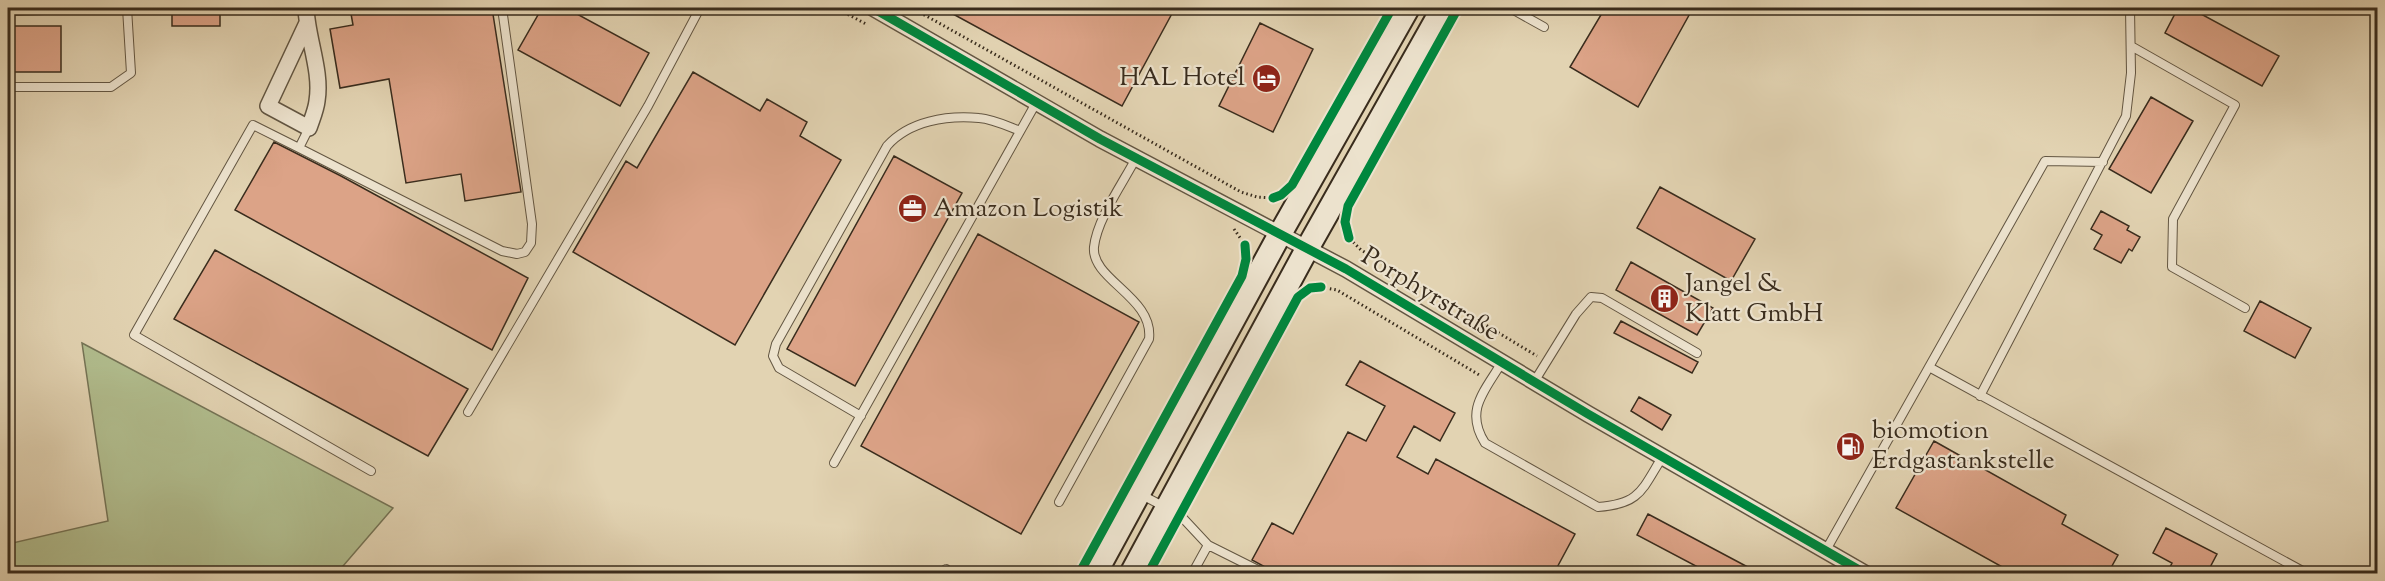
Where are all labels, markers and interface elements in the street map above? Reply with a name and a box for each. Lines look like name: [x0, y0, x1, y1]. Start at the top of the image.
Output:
place label: HAL Hotel: [1119, 60, 1245, 97]
hotel icon: HAL Hotel: [1250, 62, 1282, 94]
place label: Amazon Logistik: [933, 191, 1123, 228]
office icon: Amazon Logistik: [896, 193, 928, 225]
street label: Porphyrstraße: [1354, 239, 1506, 351]
place label: Jangel & Klatt GmbH: [1683, 266, 1824, 333]
building icon: Jangel & Klatt GmbH: [1648, 283, 1680, 315]
place label: biomotion Erdgastankstelle: [1872, 413, 2055, 480]
fuel station icon: biomotion Erdgastankstelle: [1835, 430, 1867, 462]

